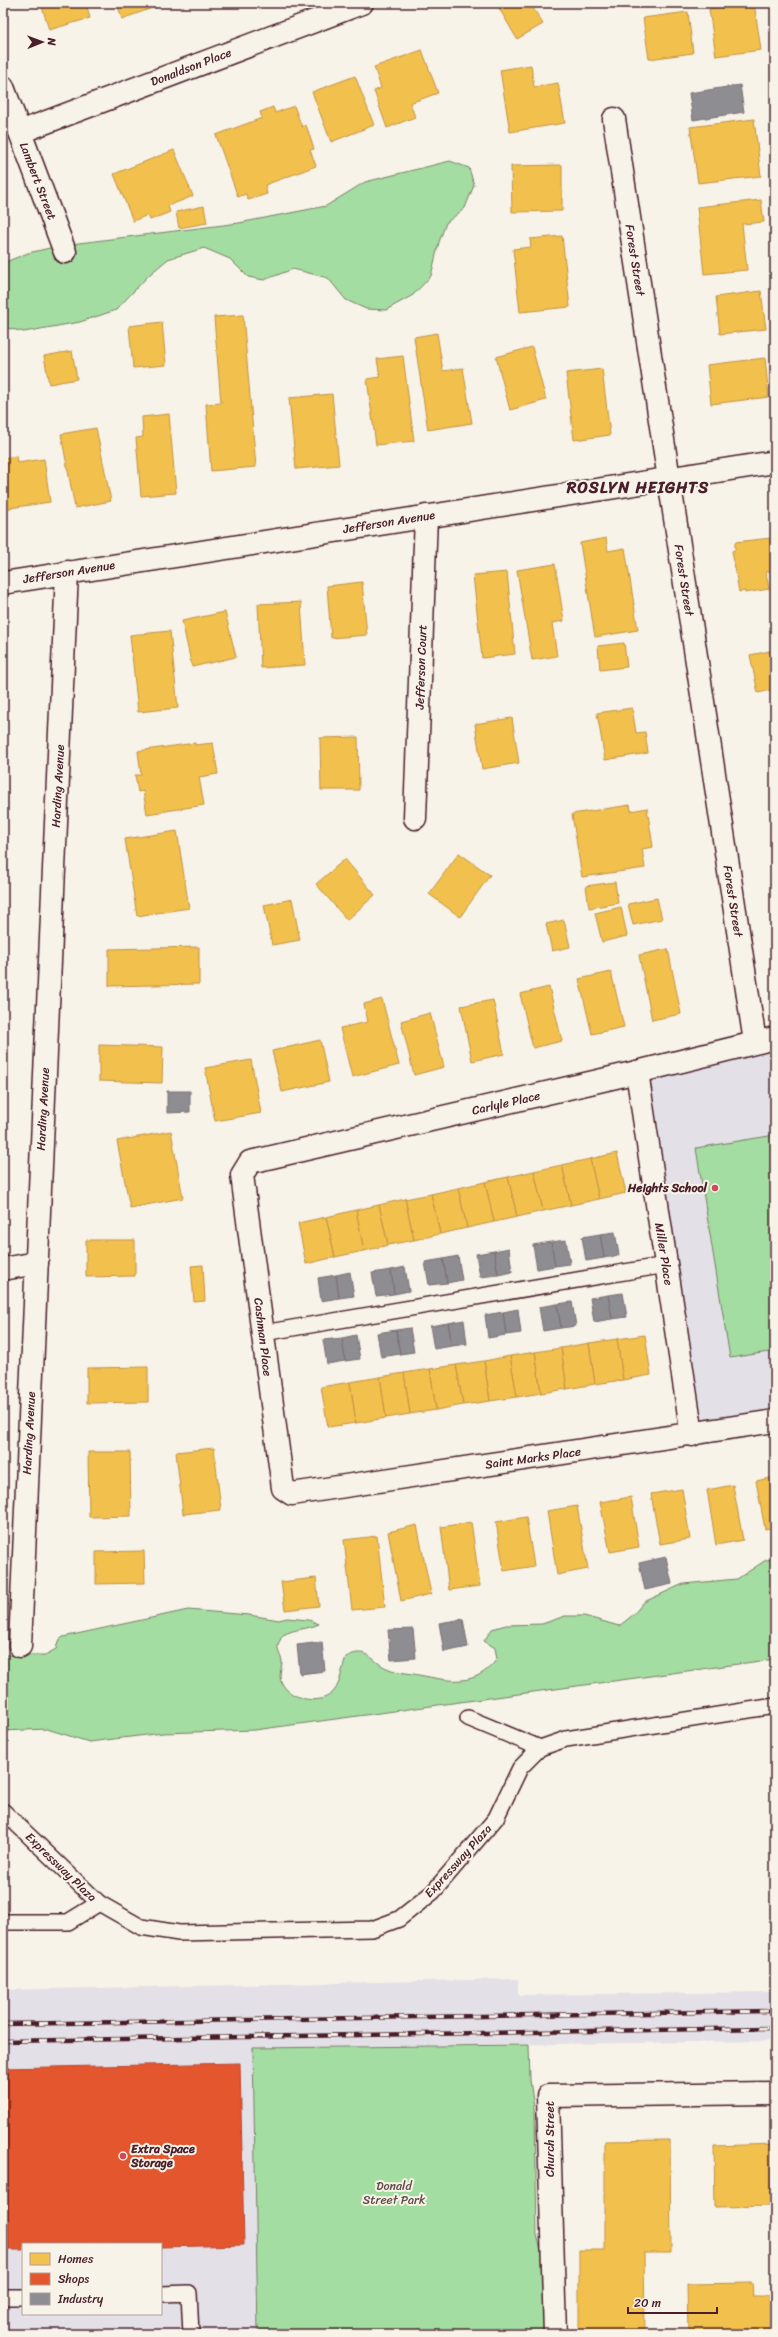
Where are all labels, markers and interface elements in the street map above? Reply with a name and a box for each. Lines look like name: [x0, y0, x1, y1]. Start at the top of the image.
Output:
north arrow: [22, 22, 62, 62]
text: N: [42, 37, 61, 46]
street label: Donaldson Place: [147, 41, 235, 93]
street label: Lambert Street: [13, 139, 63, 223]
street label: Forest Street: [618, 223, 652, 298]
district label: ROSLYN HEIGHTS: [566, 473, 709, 502]
street label: Jefferson Avenue: [340, 504, 437, 540]
street label: Forest Street: [667, 543, 701, 618]
street label: Jefferson Avenue: [20, 554, 117, 590]
street label: Jefferson Court: [408, 624, 433, 711]
street label: Harding Avenue: [45, 744, 71, 828]
street label: Forest Street: [716, 864, 750, 939]
street label: Harding Avenue: [30, 1067, 56, 1151]
street label: Carlyle Place: [470, 1084, 542, 1122]
place label: Heights School: [627, 1177, 708, 1199]
marker: Heights School: [710, 1183, 720, 1193]
street label: Miller Place: [648, 1221, 680, 1287]
street label: Cashman Place: [247, 1296, 279, 1378]
street label: Harding Avenue: [16, 1391, 42, 1475]
street label: Saint Marks Place: [484, 1440, 582, 1476]
street label: Expressway Plaza: [419, 1819, 497, 1903]
street label: Expressway Plaza: [20, 1827, 102, 1907]
street label: Church Street: [539, 2101, 561, 2177]
place label: Extra Space Storage: [130, 2138, 195, 2174]
marker: Extra Space Storage: [118, 2151, 128, 2161]
park label: Donald Street Park: [363, 2175, 426, 2211]
legend: [22, 2243, 162, 2315]
text: Homes: [58, 2248, 94, 2270]
text: Shops: [58, 2268, 89, 2290]
text: Industry: [57, 2288, 104, 2310]
scale bar: [628, 2289, 717, 2315]
text: 20 m: [634, 2292, 661, 2314]

